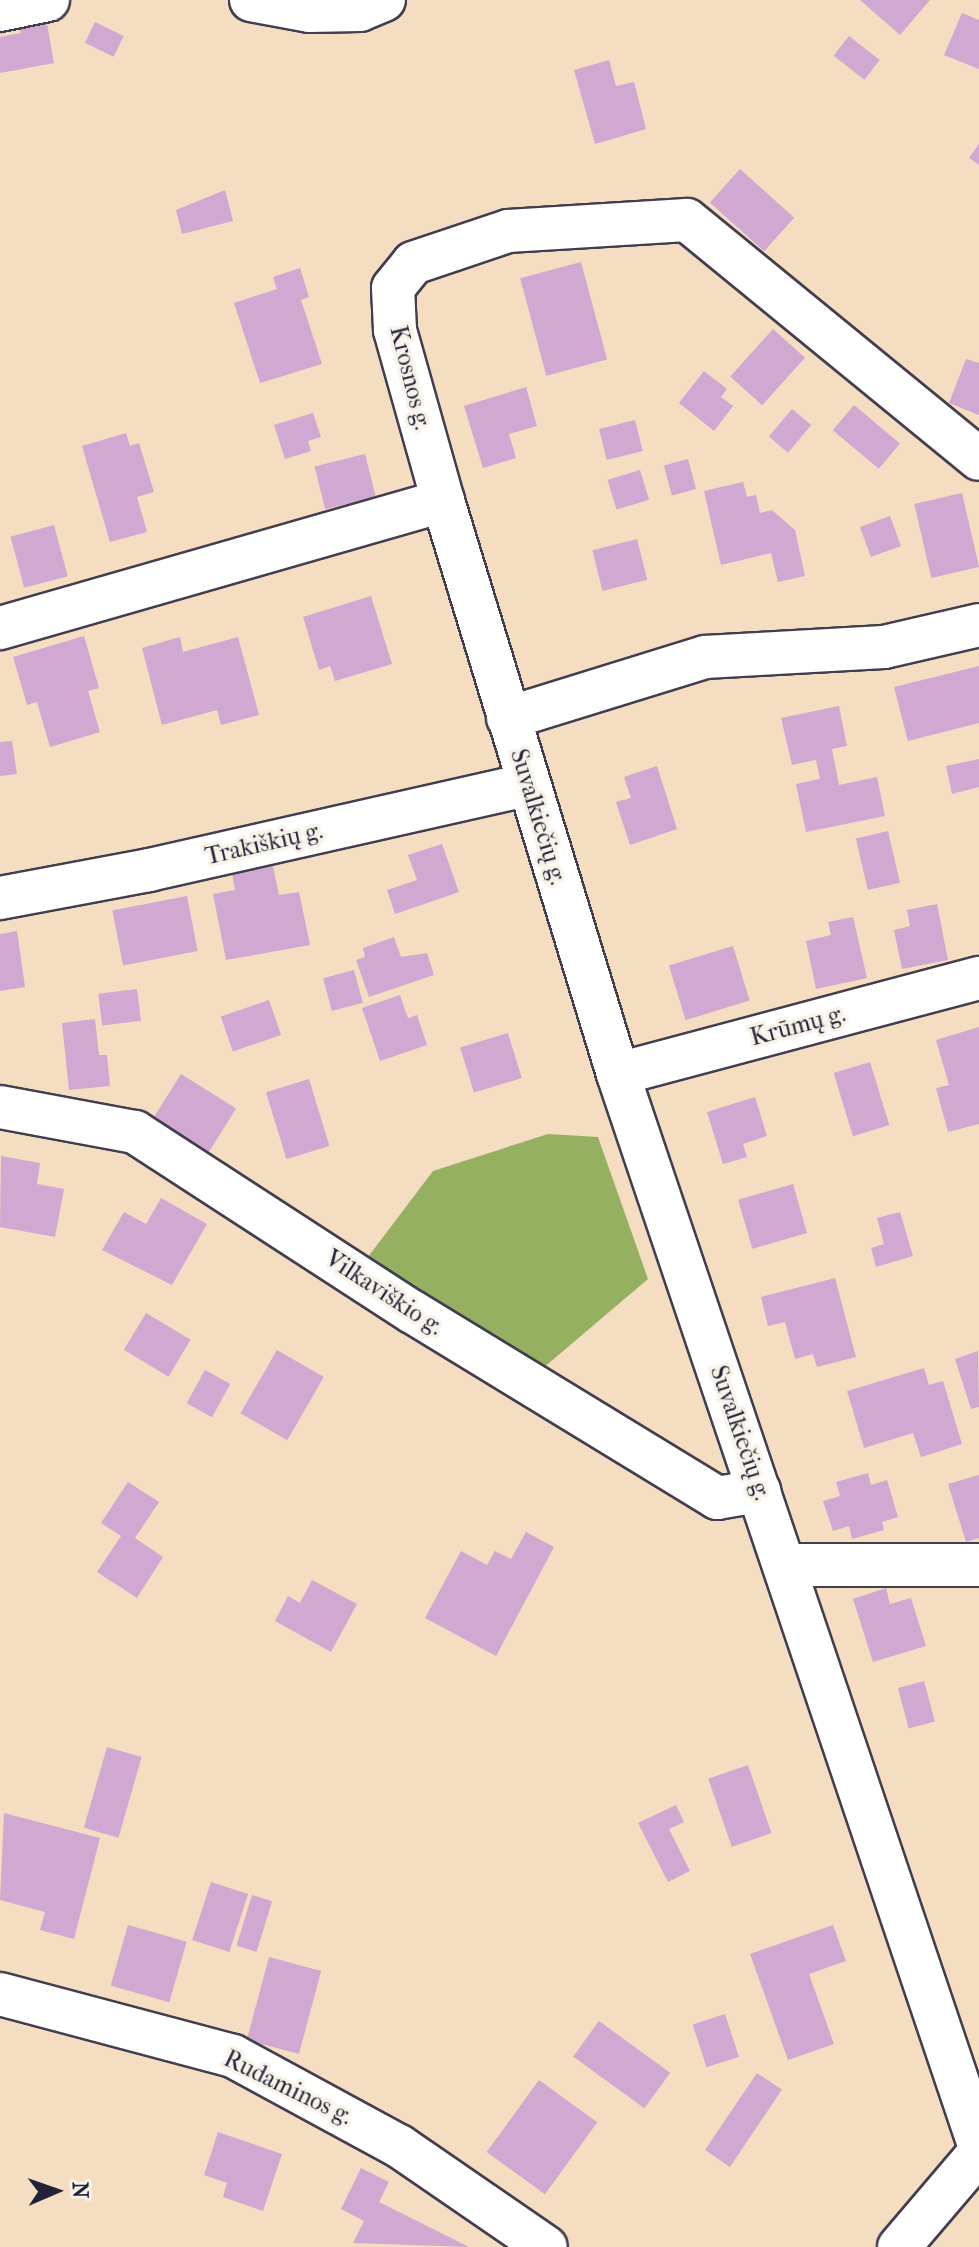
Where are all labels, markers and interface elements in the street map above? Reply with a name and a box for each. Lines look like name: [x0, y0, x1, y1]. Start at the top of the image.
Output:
street label: Krosnos g.: [383, 323, 437, 433]
street label: Suvalkiečių g.: [504, 746, 572, 888]
street label: Trakiškių g.: [203, 817, 325, 871]
street label: Krūmų g.: [747, 1000, 849, 1052]
street label: Vilkaviškio g.: [320, 1244, 448, 1342]
street label: Suvalkiečių g.: [704, 1362, 776, 1504]
street label: Rudaminos g.: [219, 2045, 357, 2131]
north arrow: [16, 2151, 96, 2231]
text: N: [67, 2181, 93, 2199]

